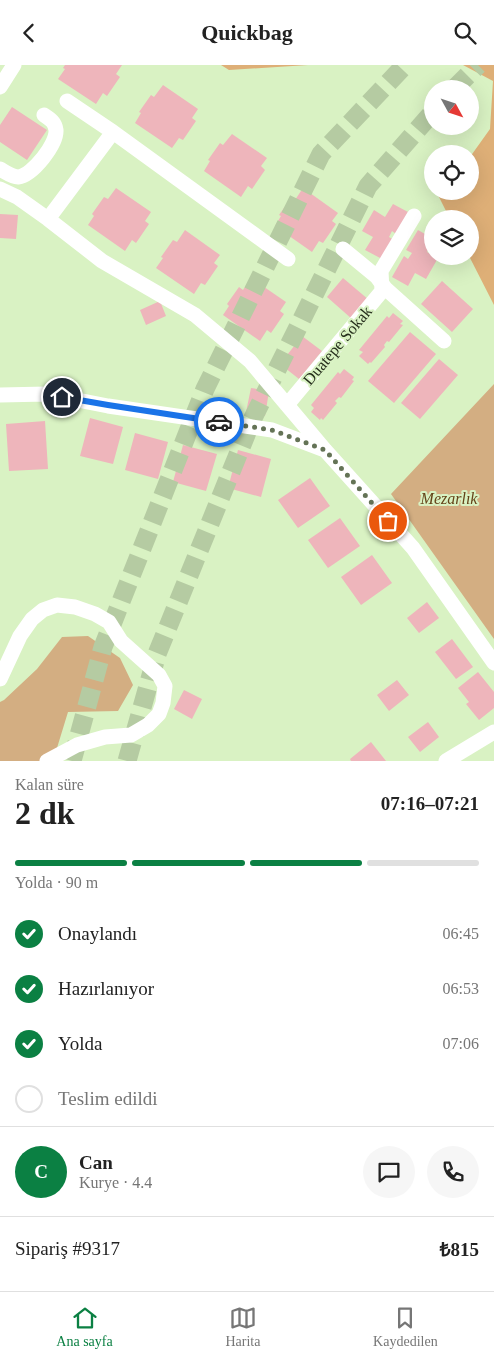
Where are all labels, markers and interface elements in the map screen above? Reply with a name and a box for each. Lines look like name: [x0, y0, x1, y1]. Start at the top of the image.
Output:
icon: back: [15, 19, 43, 47]
icon: search: [451, 19, 479, 47]
text: Quickbag: [201, 20, 293, 45]
north arrow: [424, 80, 479, 135]
map controls: [424, 80, 479, 265]
button: locate: [424, 145, 479, 200]
button: layers: [424, 210, 479, 265]
street label: Duatepe Sokak: [300, 303, 376, 389]
pin: [41, 376, 83, 418]
icon: home: [48, 383, 76, 411]
courier: [194, 397, 244, 447]
icon: car: [205, 408, 233, 436]
park label: Mezarlık: [420, 490, 478, 507]
pin: [367, 500, 409, 542]
icon: bag: [374, 507, 402, 535]
text: Kalan süre: [15, 776, 84, 793]
text: 07:16–07:21: [381, 793, 479, 814]
text: 2 dk: [15, 795, 75, 831]
text: Yolda · 90 m: [15, 874, 98, 891]
icon: check: [15, 920, 43, 948]
text: Onaylandı: [58, 923, 137, 944]
text: 06:45: [443, 925, 479, 942]
icon: check: [15, 975, 43, 1003]
text: Hazırlanıyor: [58, 978, 154, 999]
text: 06:53: [443, 980, 479, 997]
icon: check: [15, 1030, 43, 1058]
text: Yolda: [58, 1033, 103, 1054]
text: 07:06: [443, 1035, 479, 1052]
text: Teslim edildi: [58, 1088, 157, 1109]
button: chat: [363, 1146, 415, 1198]
button: phone: [427, 1146, 479, 1198]
text: Can: [79, 1152, 113, 1173]
text: C: [34, 1161, 48, 1182]
text: Kurye · 4.4: [79, 1174, 152, 1191]
text: Sipariş #9317: [15, 1238, 120, 1259]
text: ₺815: [440, 1239, 479, 1260]
tab: Ana sayfa: [56, 1304, 113, 1350]
tab: Harita: [225, 1304, 260, 1350]
tab: Kaydedilen: [373, 1304, 438, 1350]

